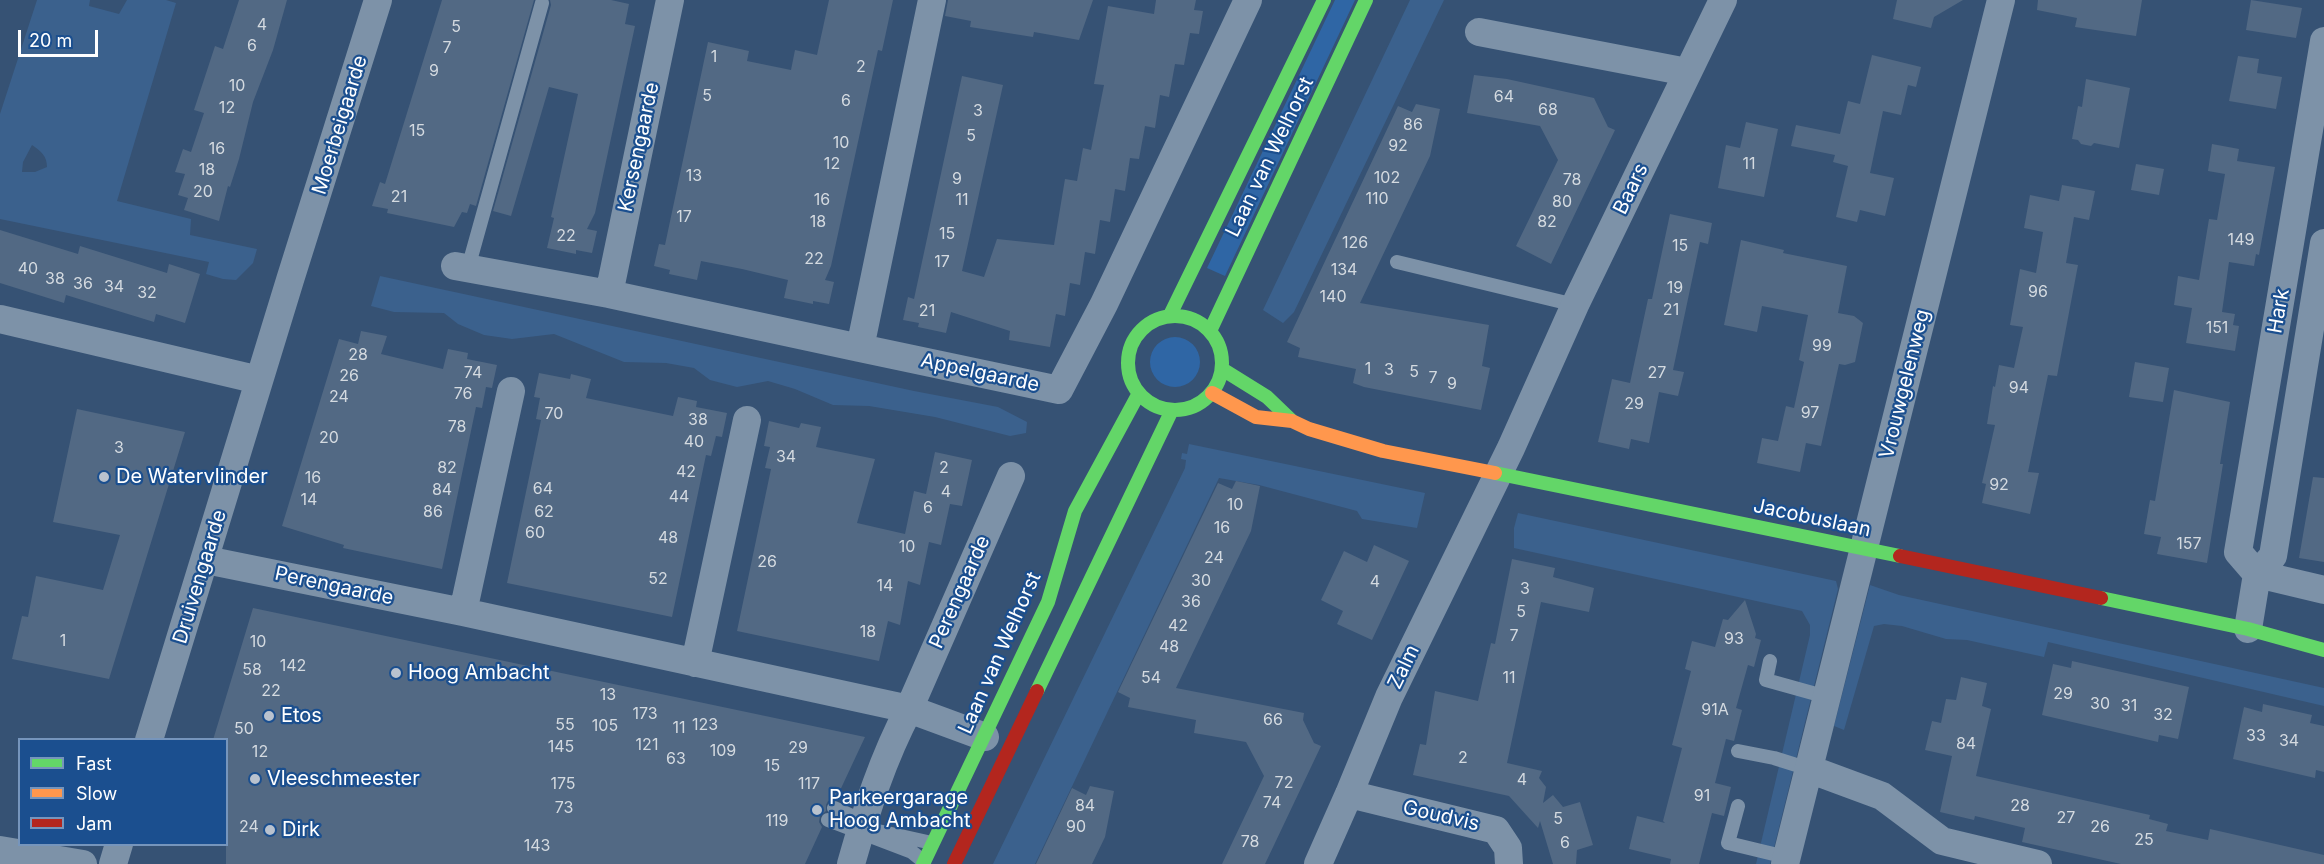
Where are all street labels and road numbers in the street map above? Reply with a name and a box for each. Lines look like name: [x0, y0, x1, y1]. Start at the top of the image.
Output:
street label: Moerbeigaarde: [307, 53, 373, 197]
street label: Laan van Welhorst: [1221, 73, 1319, 241]
street label: Kersengaarde: [614, 80, 664, 214]
street label: Baars: [1608, 160, 1654, 218]
street label: Hark: [2263, 287, 2295, 335]
street label: Vrouwgelenweg: [1875, 307, 1935, 461]
street label: Appelgaarde: [919, 349, 1041, 397]
street label: Jacobuslaan: [1751, 494, 1873, 542]
street label: Druivengaarde: [168, 507, 232, 647]
street label: Perengaarde: [924, 532, 996, 652]
street label: Perengaarde: [272, 562, 396, 610]
street label: Laan van Welhorst: [954, 568, 1046, 738]
street label: Zalm: [1383, 641, 1425, 693]
street label: Goudvis: [1400, 796, 1482, 836]

